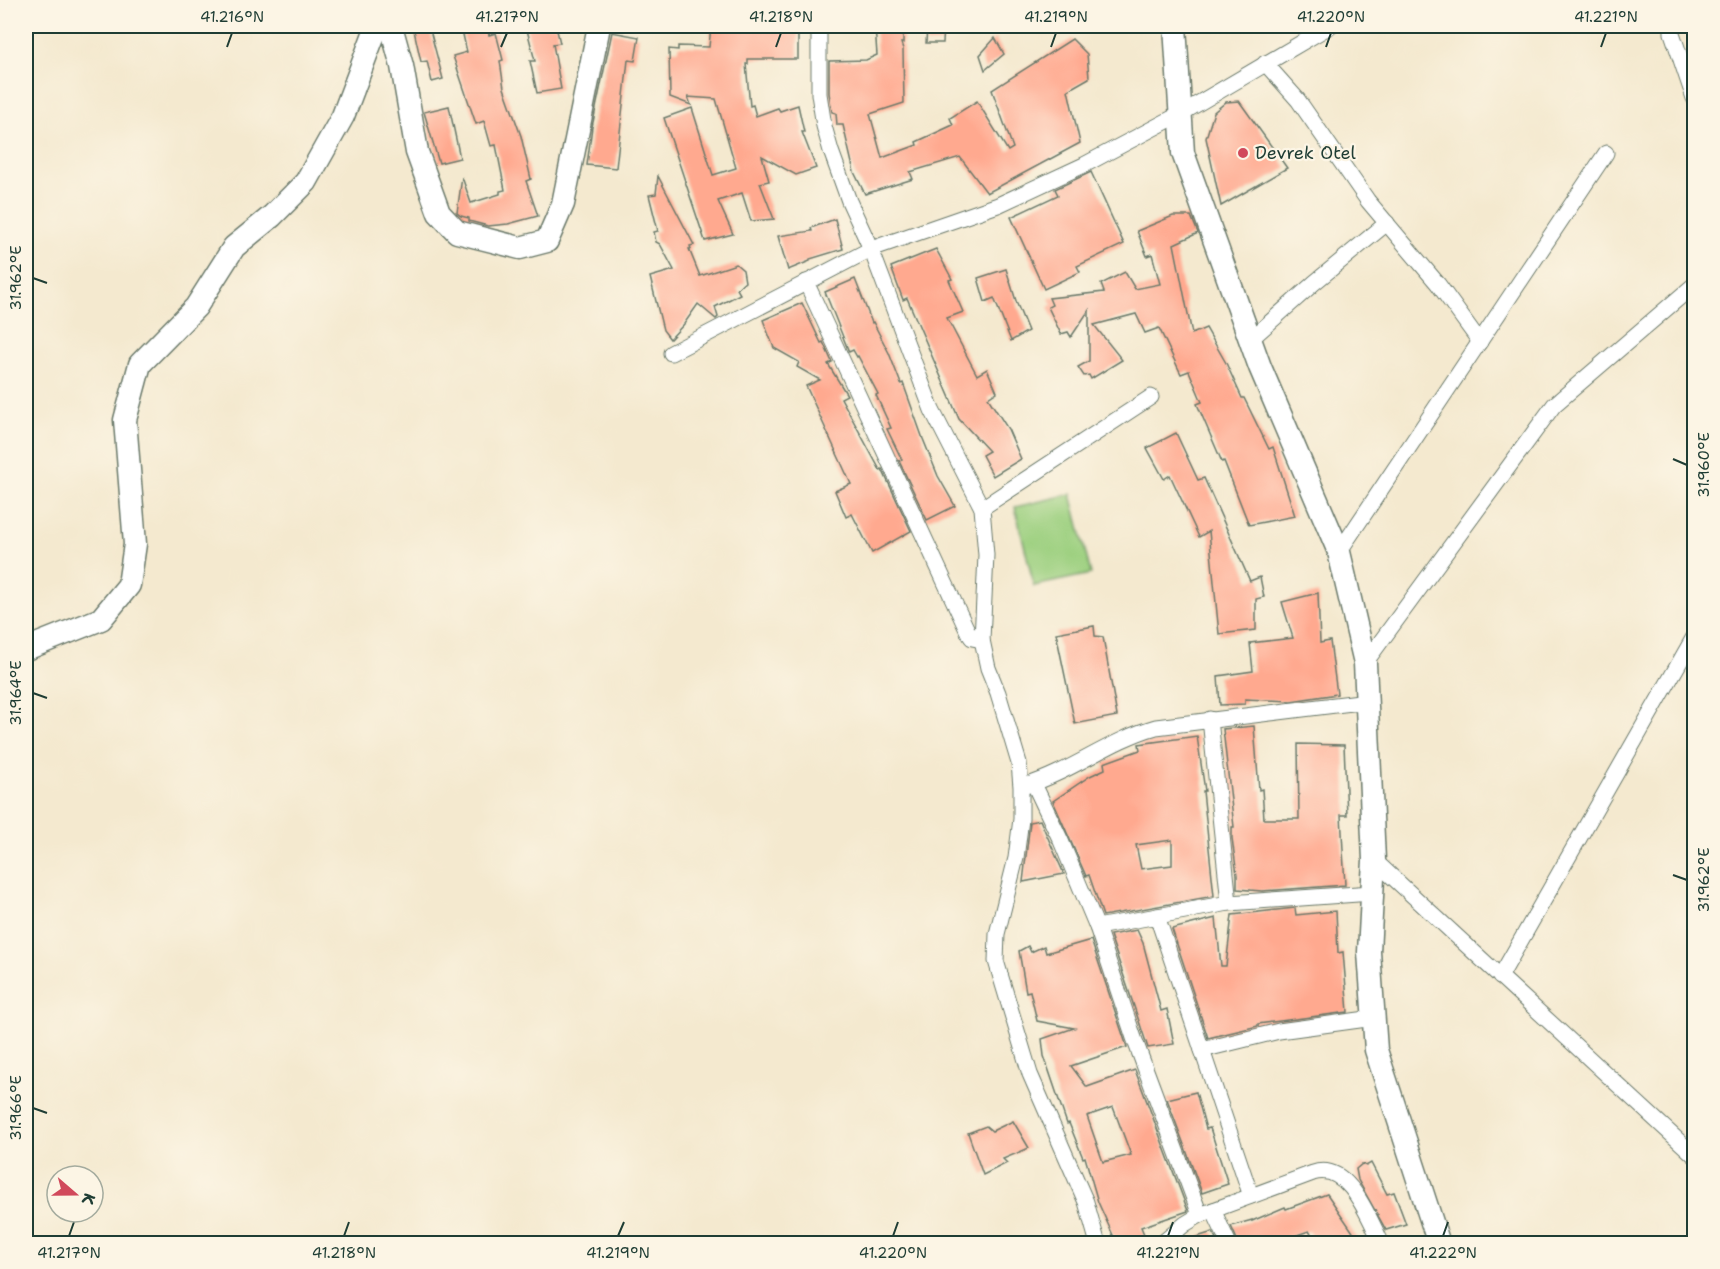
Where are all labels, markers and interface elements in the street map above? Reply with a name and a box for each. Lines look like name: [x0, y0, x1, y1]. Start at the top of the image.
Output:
text: 41.216°N: [200, 7, 264, 27]
text: 41.217°N: [475, 7, 539, 27]
text: 41.218°N: [749, 7, 813, 27]
text: 41.219°N: [1024, 7, 1088, 27]
text: 41.220°N: [1297, 7, 1365, 27]
text: 41.221°N: [1574, 7, 1638, 27]
place label: Devrek Otel: [1255, 141, 1357, 165]
marker: Devrek Otel: [1236, 146, 1250, 160]
text: 31.962°E: [6, 245, 26, 311]
text: 31.960°E: [1694, 432, 1714, 498]
text: 31.964°E: [6, 660, 26, 726]
text: 31.962°E: [1694, 847, 1714, 913]
text: 31.966°E: [6, 1075, 26, 1141]
north arrow: [45, 1164, 105, 1224]
text: K: [77, 1190, 100, 1208]
text: 41.217°N: [37, 1243, 101, 1263]
text: 41.218°N: [312, 1243, 376, 1263]
text: 41.219°N: [586, 1243, 650, 1263]
text: 41.220°N: [859, 1243, 927, 1263]
text: 41.221°N: [1136, 1243, 1200, 1263]
text: 41.222°N: [1409, 1243, 1477, 1263]

